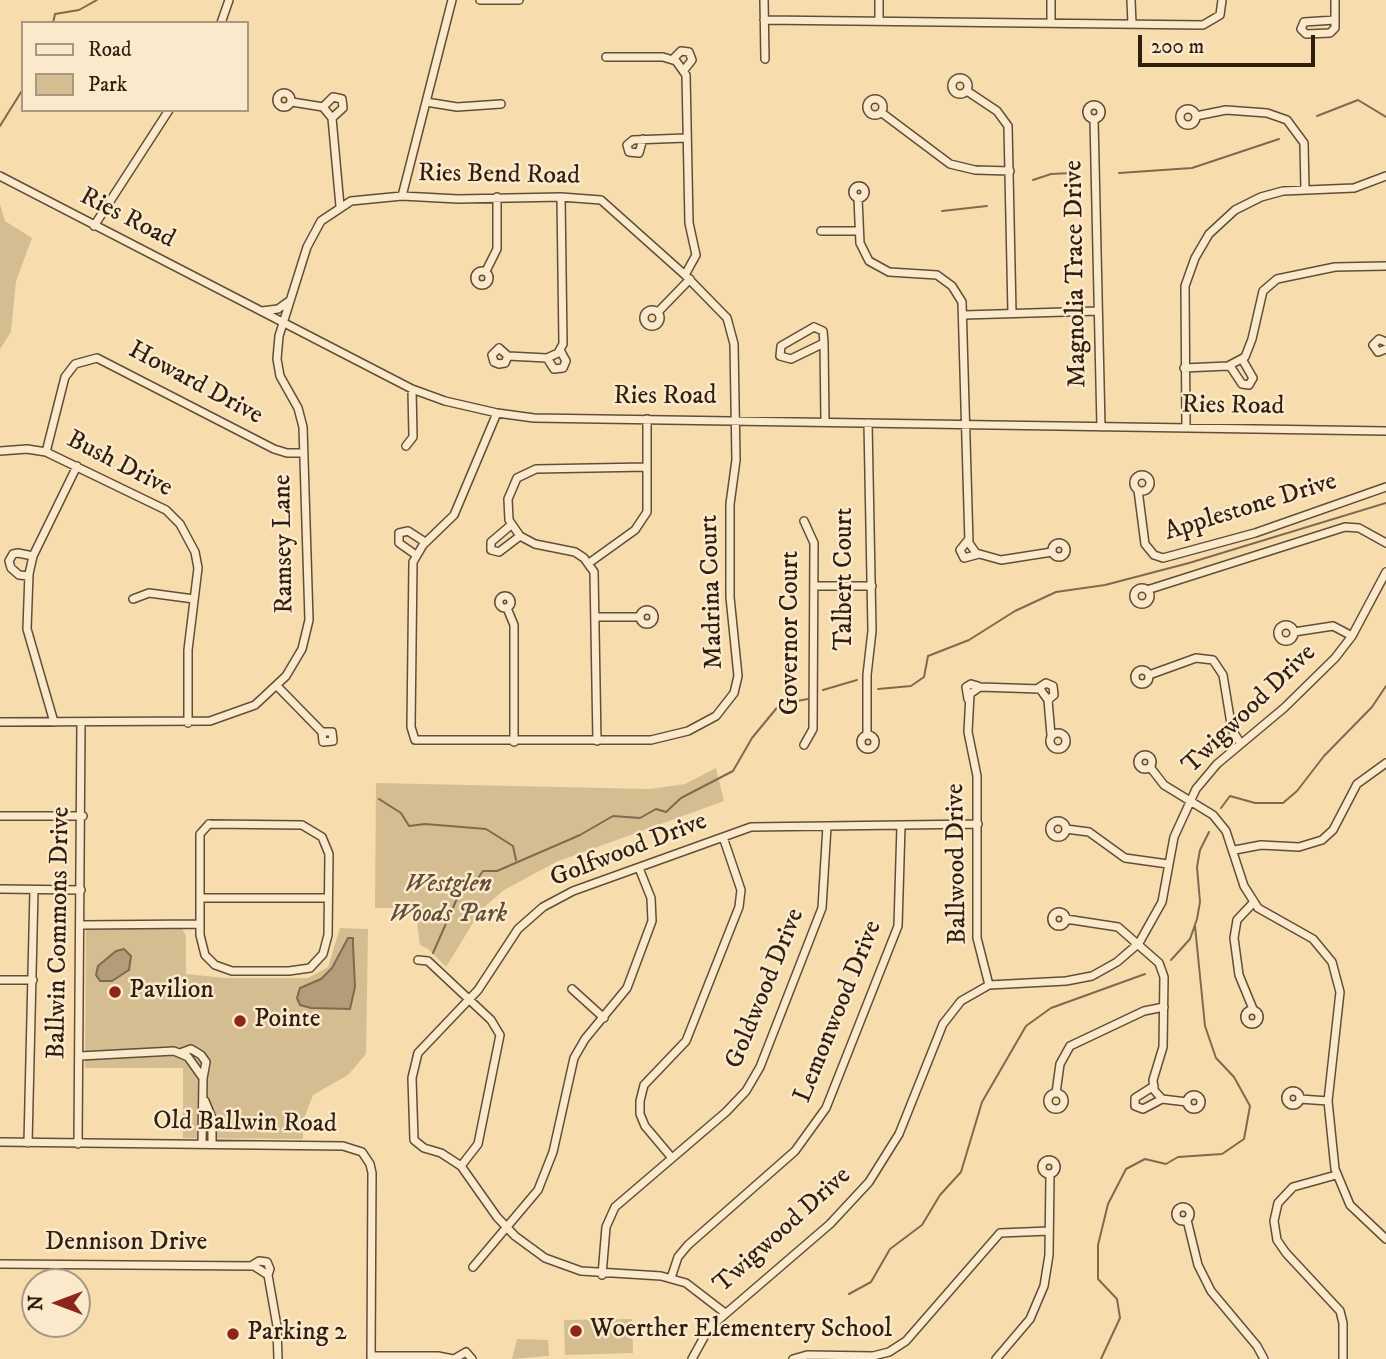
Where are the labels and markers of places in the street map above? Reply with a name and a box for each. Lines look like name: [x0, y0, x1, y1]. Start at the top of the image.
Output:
place label: Pavilion: [129, 976, 214, 1008]
marker: Pavilion: [107, 984, 123, 1000]
place label: Pointe: [254, 1005, 320, 1037]
marker: Pointe: [232, 1013, 248, 1029]
place label: Woerther Elementery School: [590, 1315, 892, 1347]
place label: Parking 2: [247, 1318, 347, 1350]
marker: Woerther Elementery School: [568, 1323, 584, 1339]
marker: Parking 2: [225, 1326, 241, 1342]

